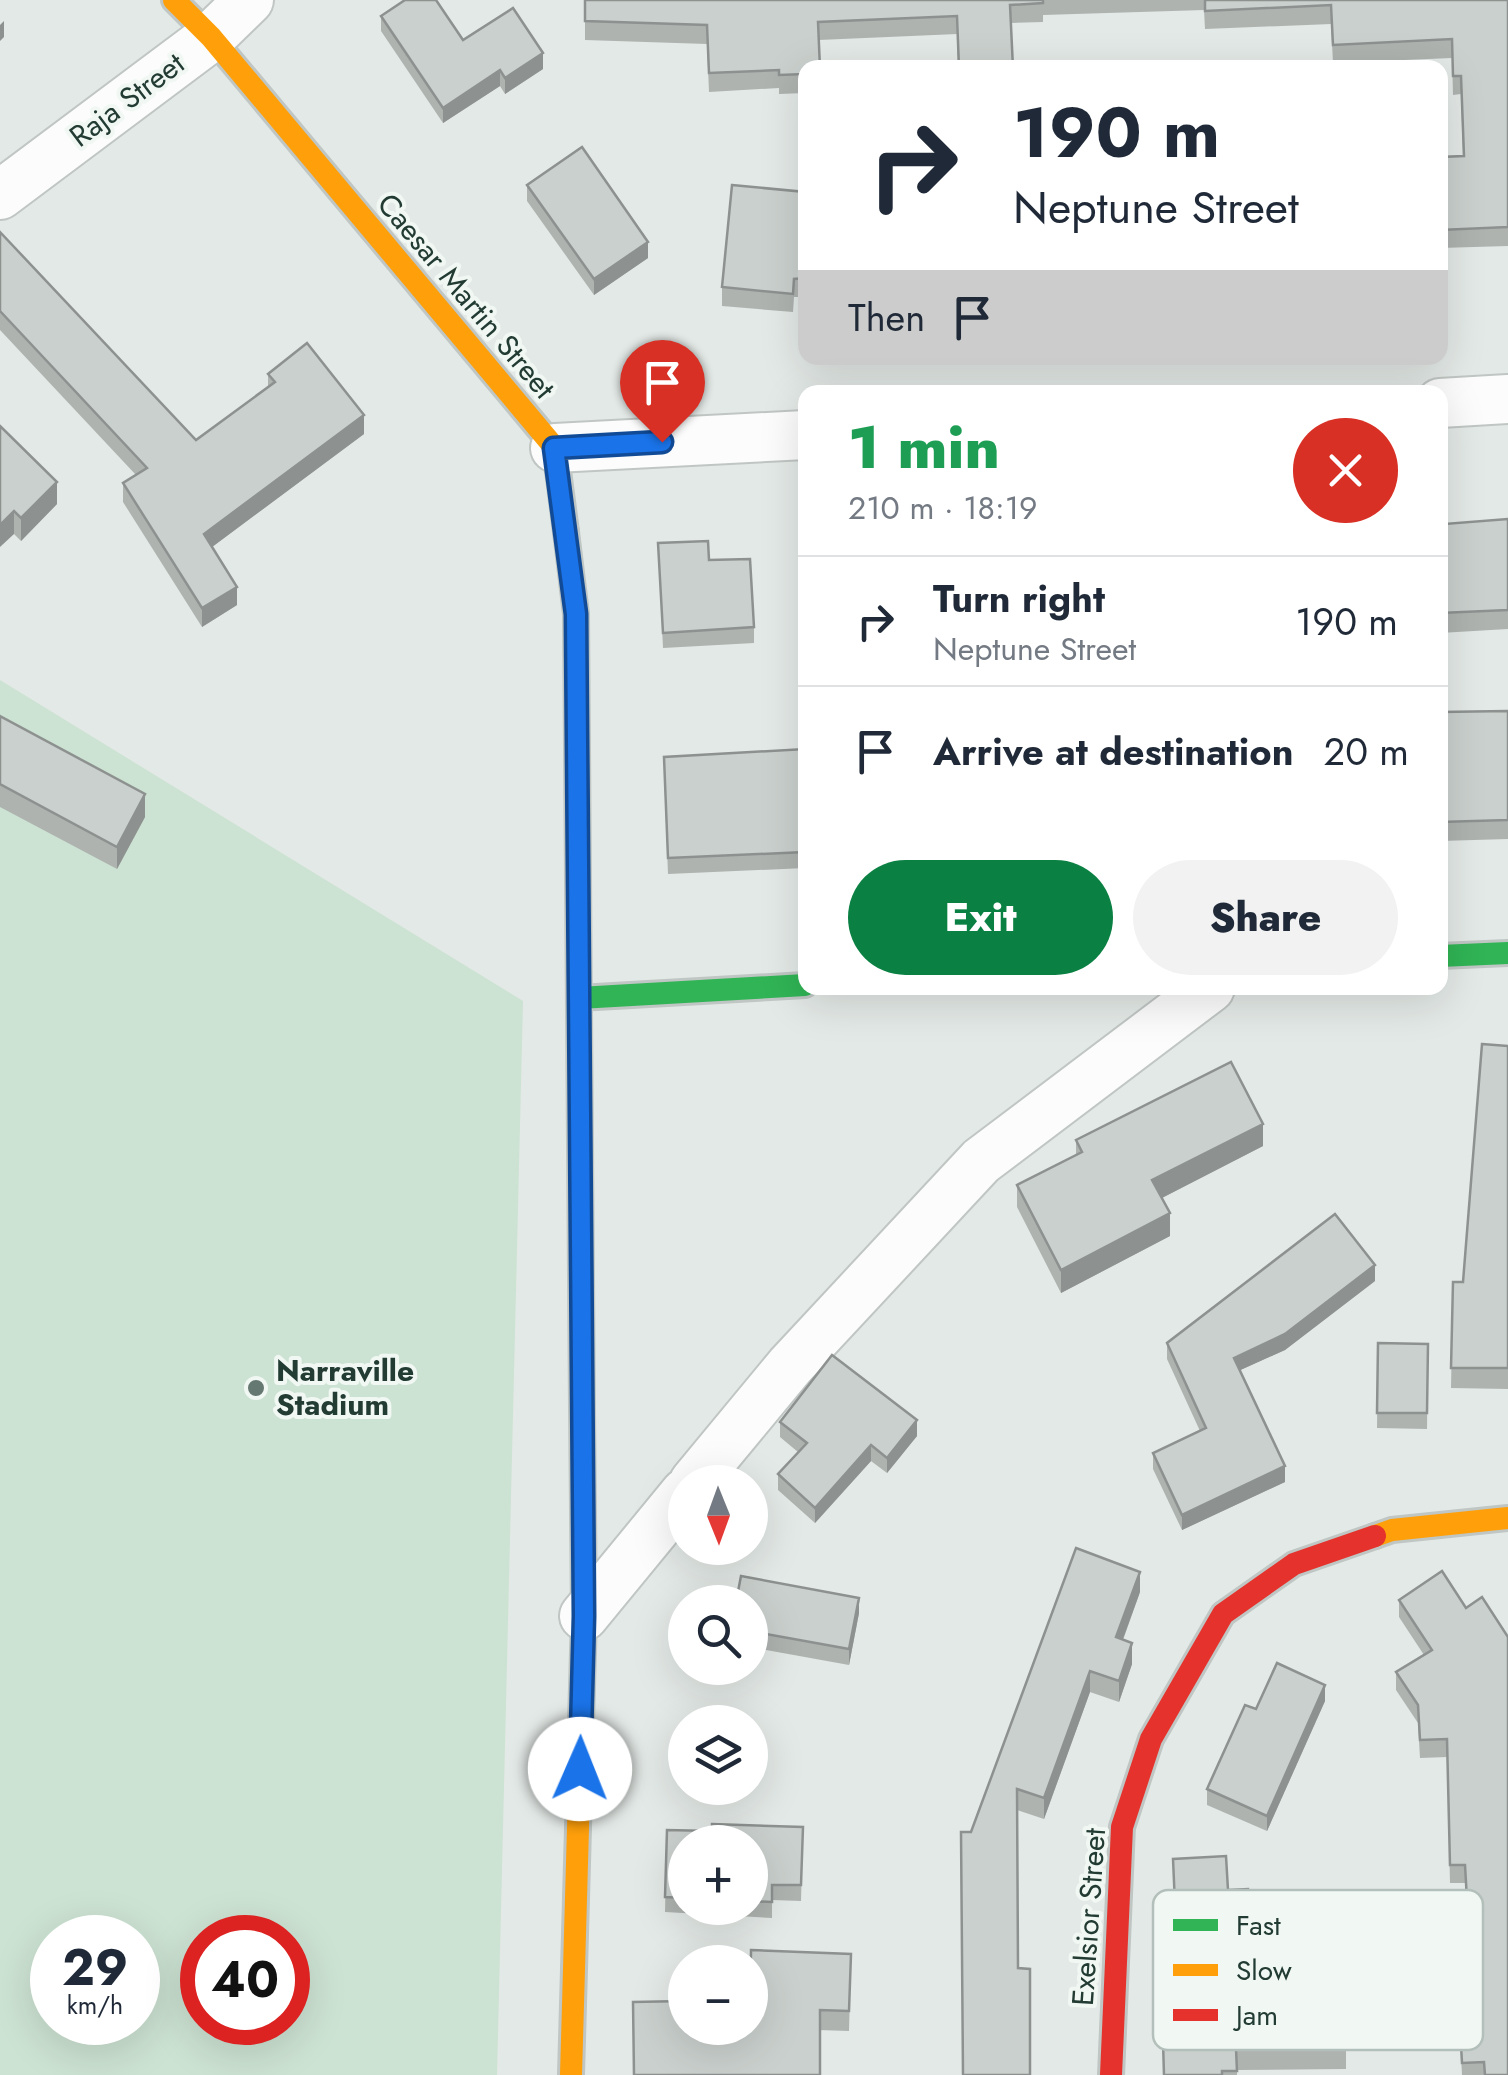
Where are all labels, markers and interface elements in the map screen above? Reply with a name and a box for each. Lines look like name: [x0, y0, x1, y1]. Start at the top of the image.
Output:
street label: Raja Street: [60, 42, 194, 157]
text: 190 m: [1013, 82, 1220, 183]
icon: right: [848, 100, 978, 230]
text: Neptune Street: [1013, 175, 1299, 240]
street label: Caesar Martin Street: [367, 184, 566, 408]
text: Then: [848, 290, 925, 345]
icon: arrive: [945, 290, 1000, 345]
pin: [620, 340, 705, 443]
icon: arrive: [635, 355, 690, 410]
text: 1 min: [848, 404, 1000, 491]
button: close: [1293, 418, 1398, 523]
text: 210 m · 18:19: [848, 485, 1037, 531]
text: Turn right: [933, 571, 1105, 626]
icon: right: [848, 594, 903, 649]
text: 190 m: [1295, 594, 1398, 649]
text: Neptune Street: [933, 626, 1136, 672]
icon: arrive: [848, 724, 903, 779]
text: Arrive at destination: [933, 724, 1294, 779]
text: 20 m: [1324, 724, 1409, 779]
button: Exit: [848, 860, 1113, 975]
button: Share: [1133, 860, 1398, 975]
place label: Narraville Stadium: [276, 1349, 414, 1426]
marker: Narraville Stadium: [245, 1377, 267, 1399]
north arrow: [668, 1465, 768, 1565]
map controls: [668, 1465, 768, 2045]
button: search: [668, 1585, 768, 1685]
button: layers: [668, 1705, 768, 1805]
position arrow: [528, 1717, 632, 1821]
button: +: [668, 1825, 768, 1925]
street label: Exelsior Street: [1061, 1826, 1116, 2007]
legend: [1153, 1890, 1483, 2050]
text: Fast: [1236, 1905, 1281, 1946]
speed limit sign: 40: [180, 1915, 310, 2045]
text: 29: [62, 1931, 128, 2004]
button: −: [668, 1945, 768, 2045]
text: Slow: [1236, 1950, 1292, 1991]
text: km/h: [67, 1987, 123, 2023]
text: Jam: [1232, 1995, 1278, 2036]

